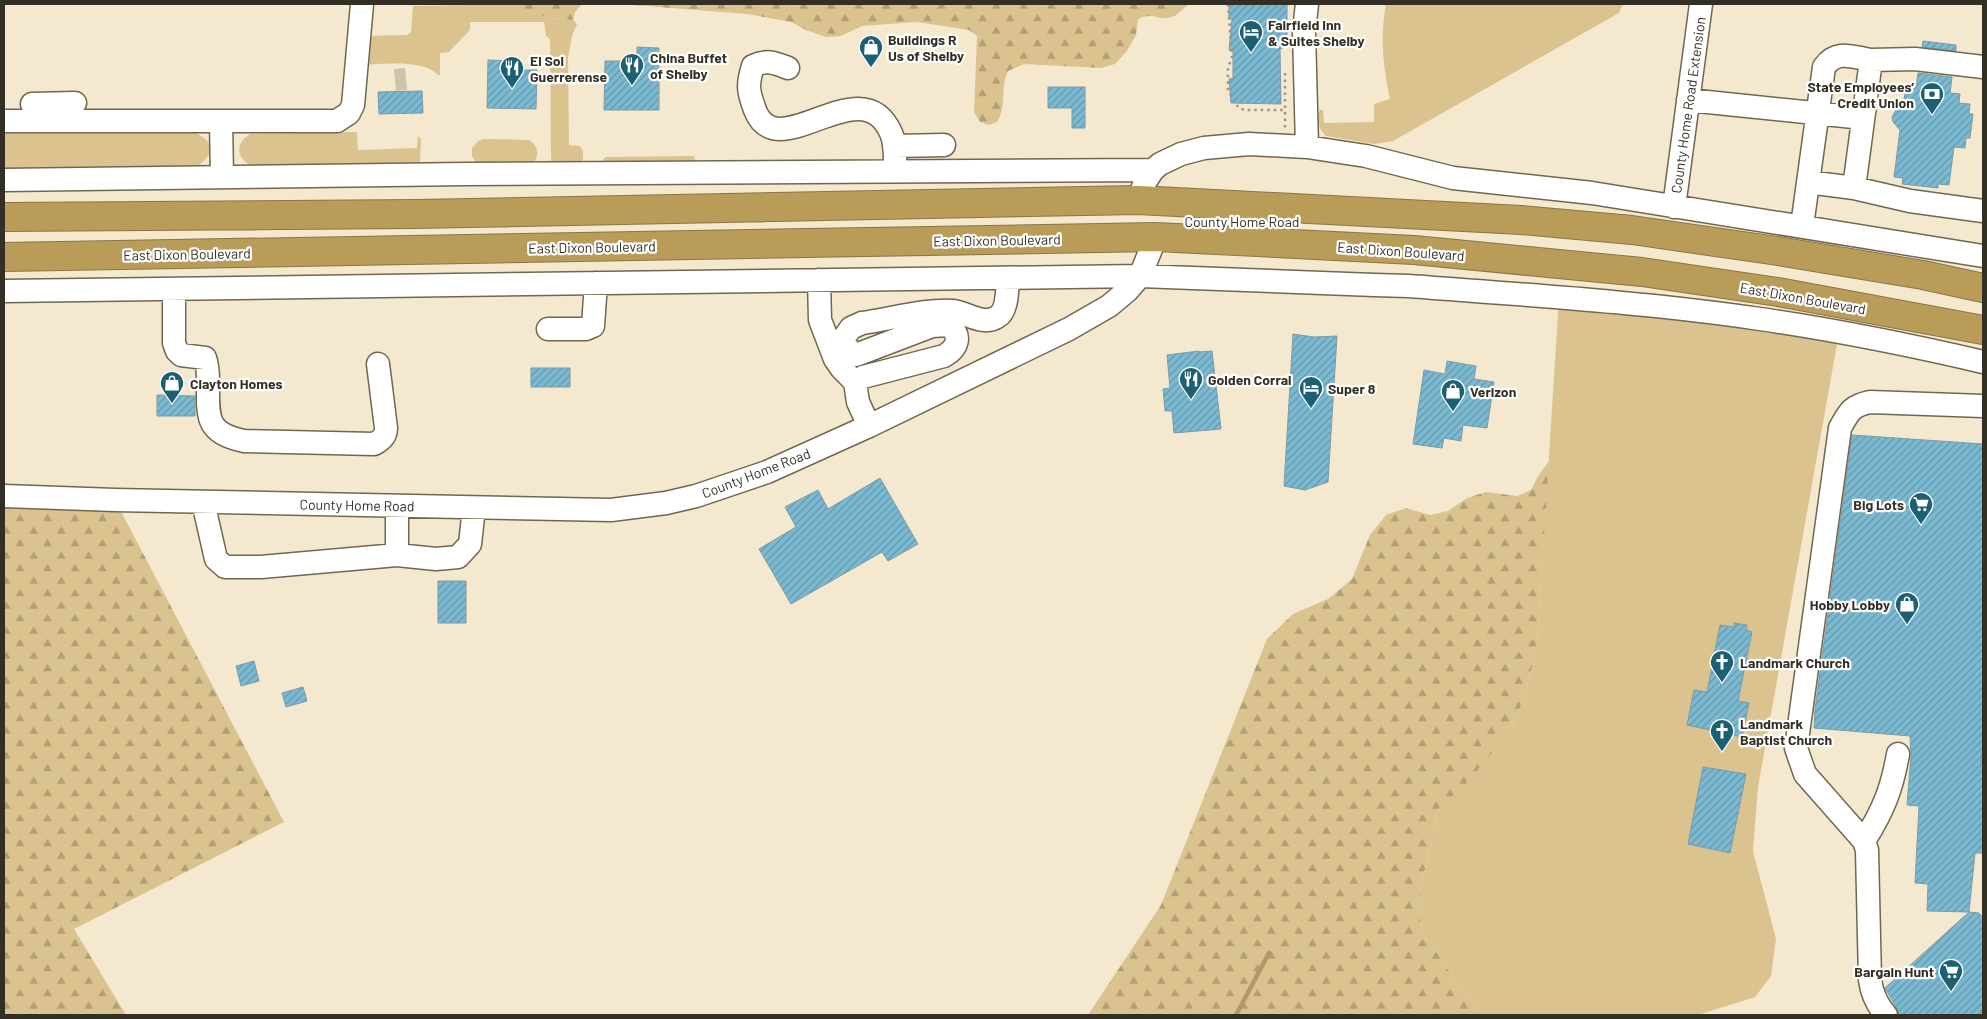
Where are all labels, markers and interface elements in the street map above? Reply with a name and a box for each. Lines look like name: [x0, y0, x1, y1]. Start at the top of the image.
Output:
place label: Fairfield Inn & Suites Shelby: [1268, 16, 1365, 49]
street label: County Home Road Extension: [1667, 16, 1709, 194]
hotel icon: Fairfield Inn & Suites Shelby: [1238, 19, 1264, 53]
place label: Buildings R Us of Shelby: [888, 31, 964, 64]
shop icon: Buildings R Us of Shelby: [858, 34, 884, 68]
place label: China Buffet of Shelby: [650, 49, 727, 82]
place label: El Sol Guerrerense: [530, 52, 608, 85]
restaurant icon: China Buffet of Shelby: [619, 52, 645, 86]
restaurant icon: El Sol Guerrerense: [499, 55, 525, 89]
place label: State Employees’ Credit Union: [1808, 78, 1914, 111]
bank icon: State Employees’ Credit Union: [1919, 81, 1945, 115]
street label: County Home Road: [1185, 213, 1300, 230]
street label: East Dixon Boulevard: [933, 230, 1061, 250]
street label: East Dixon Boulevard: [528, 237, 656, 257]
street label: East Dixon Boulevard: [1337, 238, 1465, 264]
street label: East Dixon Boulevard: [123, 244, 251, 264]
street label: East Dixon Boulevard: [1739, 279, 1867, 317]
restaurant icon: Golden Corral: [1178, 366, 1204, 400]
shop icon: Clayton Homes: [159, 370, 185, 404]
place label: Golden Corral: [1208, 371, 1292, 388]
place label: Clayton Homes: [190, 375, 282, 392]
hotel icon: Super 8: [1298, 375, 1324, 409]
shop icon: Verizon: [1440, 378, 1466, 412]
place label: Super 8: [1328, 380, 1376, 397]
place label: Verizon: [1470, 383, 1516, 400]
street label: County Home Road: [699, 444, 813, 502]
supermarket icon: Big Lots: [1908, 491, 1934, 525]
street label: County Home Road: [299, 495, 415, 515]
place label: Big Lots: [1853, 496, 1904, 513]
shop icon: Hobby Lobby: [1894, 591, 1920, 625]
place label: Hobby Lobby: [1810, 596, 1890, 613]
church icon: Landmark Church: [1709, 649, 1735, 683]
place label: Landmark Church: [1740, 654, 1850, 671]
place label: Landmark Baptist Church: [1740, 715, 1832, 748]
church icon: Landmark Baptist Church: [1709, 718, 1735, 752]
supermarket icon: Bargain Hunt: [1938, 958, 1964, 992]
place label: Bargain Hunt: [1854, 963, 1934, 980]

